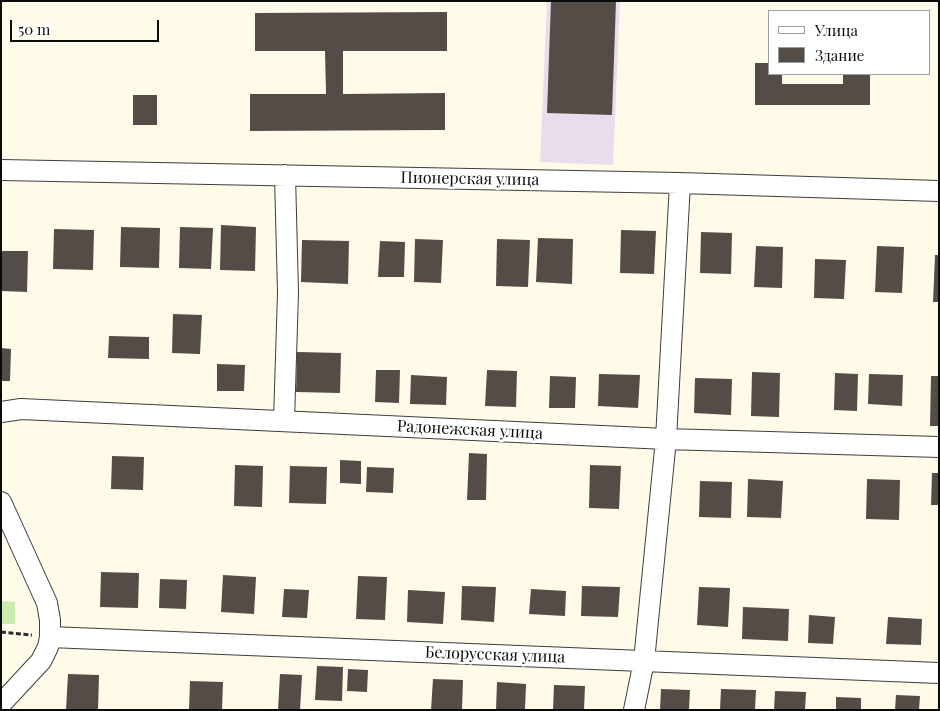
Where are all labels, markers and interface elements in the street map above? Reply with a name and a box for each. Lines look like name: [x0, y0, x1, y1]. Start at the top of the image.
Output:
scale bar: [12, 10, 161, 42]
legend: [768, 10, 930, 75]
text: 50 m: [18, 19, 50, 39]
text: Улица: [815, 20, 858, 40]
text: Здание: [815, 45, 864, 65]
street label: Пионерская улица: [400, 168, 540, 190]
street label: Радонежская улица: [397, 417, 543, 443]
street label: Белорусская улица: [424, 643, 566, 667]

